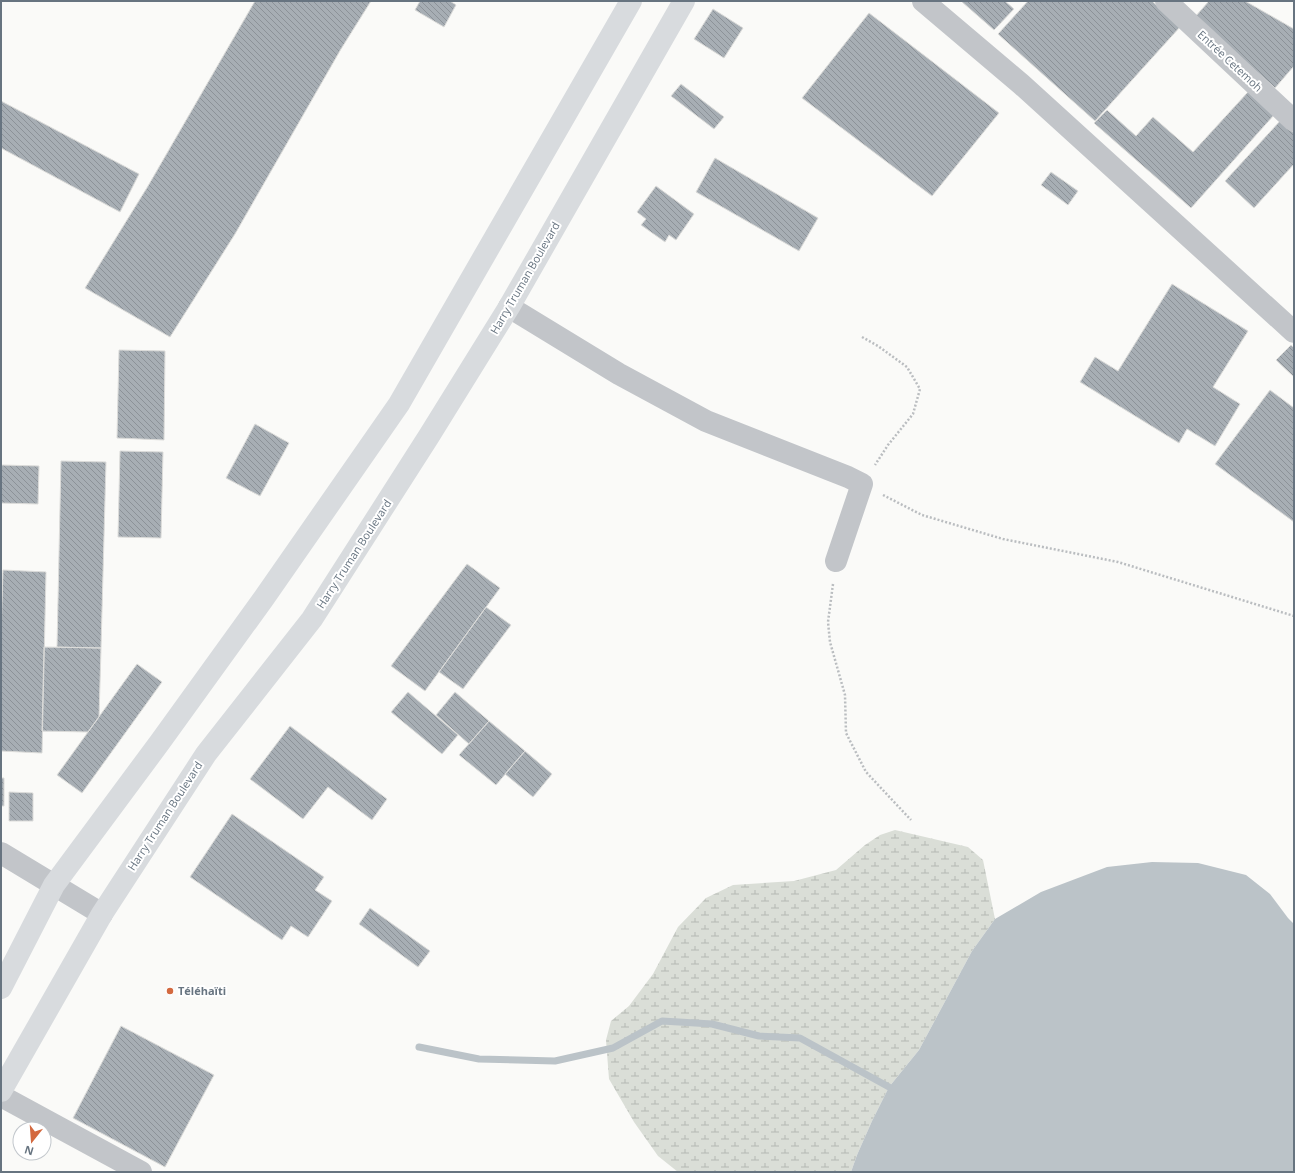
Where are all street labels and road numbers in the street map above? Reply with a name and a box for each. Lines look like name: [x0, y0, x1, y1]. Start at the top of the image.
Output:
street label: Entrée Cetemoh: [1195, 27, 1266, 95]
street label: Harry Truman Boulevard: [486, 219, 563, 337]
street label: Harry Truman Boulevard: [313, 496, 394, 611]
street label: Harry Truman Boulevard: [124, 758, 205, 873]

